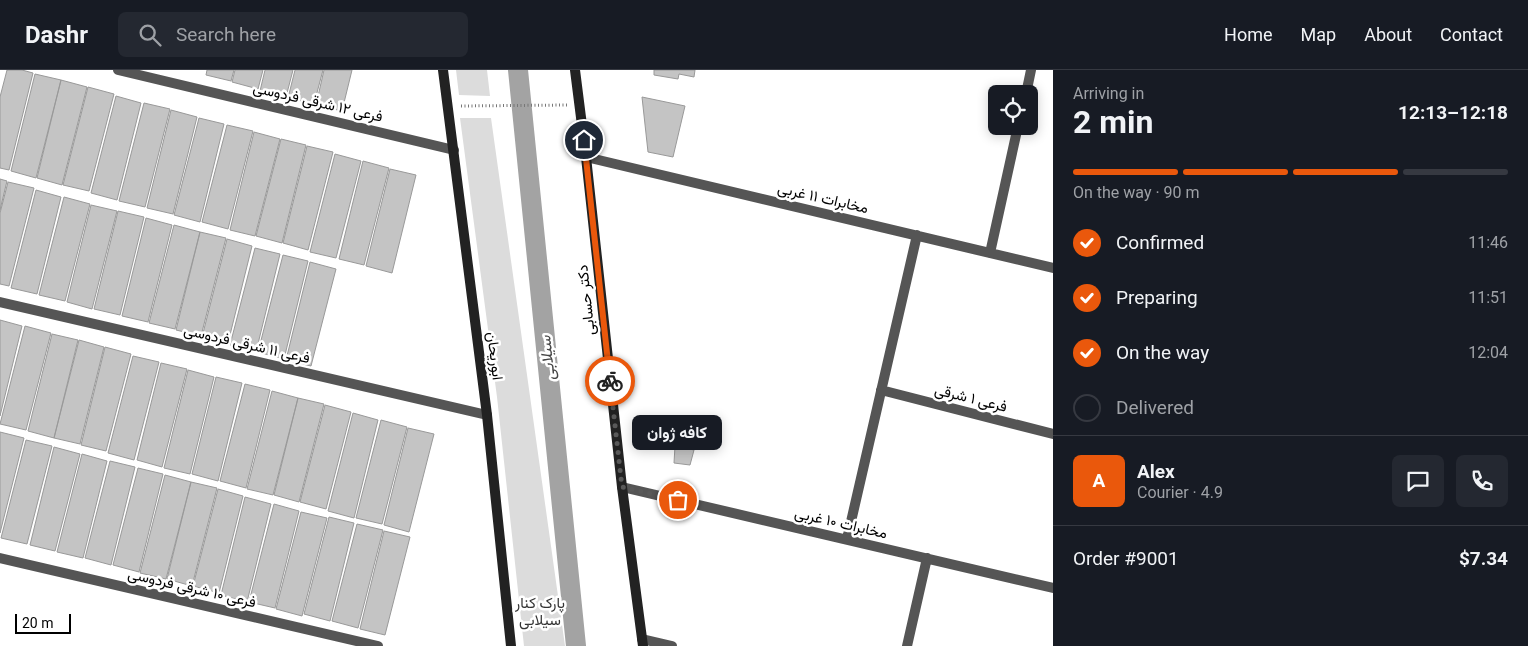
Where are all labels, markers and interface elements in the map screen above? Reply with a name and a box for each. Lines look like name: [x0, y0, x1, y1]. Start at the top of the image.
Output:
search box: [118, 12, 468, 57]
text: Dashr: [25, 21, 88, 49]
icon: search: [136, 21, 164, 49]
text: Search here: [176, 23, 276, 46]
text: Home: [1224, 24, 1273, 45]
text: Map: [1301, 24, 1336, 45]
text: About: [1364, 24, 1412, 45]
text: Contact: [1440, 24, 1503, 45]
street label: فرعی ۱۲ شرقی فردوسی: [251, 78, 385, 127]
text: Arriving in: [1073, 84, 1144, 103]
map controls: [988, 85, 1038, 135]
button: locate: [988, 85, 1038, 135]
text: 12:13–12:18: [1398, 101, 1508, 124]
text: 2 min: [1073, 103, 1153, 141]
pin: [563, 119, 605, 161]
icon: home: [570, 126, 598, 154]
street label: مخابرات ۱۱ غربی: [776, 179, 870, 218]
text: On the way · 90 m: [1073, 183, 1200, 202]
icon: check: [1073, 229, 1101, 257]
text: Confirmed: [1116, 231, 1204, 254]
text: 11:46: [1468, 233, 1508, 252]
street label: دکتر حسابی: [573, 264, 600, 336]
icon: check: [1073, 284, 1101, 312]
text: Preparing: [1116, 286, 1198, 309]
text: 11:51: [1468, 288, 1508, 307]
street label: فرعی ۱۱ شرقی فردوسی: [182, 321, 312, 368]
street label: ابوریحان: [483, 331, 507, 381]
water label: سیلابی: [535, 334, 560, 381]
icon: check: [1073, 339, 1101, 367]
text: On the way: [1116, 341, 1209, 364]
text: 12:04: [1468, 343, 1508, 362]
courier: [585, 356, 635, 406]
icon: bike: [596, 367, 624, 395]
street label: فرعی ۱ شرقی: [933, 380, 1009, 417]
text: Delivered: [1116, 396, 1194, 419]
callout: کافه ژوان: [633, 415, 723, 450]
text: کافه ژوان: [647, 423, 707, 442]
button: chat: [1392, 455, 1444, 507]
button: phone: [1456, 455, 1508, 507]
text: Alex: [1137, 460, 1175, 483]
text: A: [1093, 469, 1105, 492]
pin: [657, 479, 699, 521]
text: Courier · 4.9: [1137, 483, 1223, 502]
icon: bag: [664, 486, 692, 514]
street label: مخابرات ۱۰ غربی: [793, 504, 889, 543]
text: Order #9001: [1073, 547, 1179, 570]
text: $7.34: [1459, 547, 1508, 570]
street label: فرعی ۱۰ شرقی فردوسی: [126, 565, 258, 613]
park label: پارک کنار سیلابی: [514, 594, 565, 630]
scale bar: [15, 611, 71, 634]
text: 20 m: [22, 615, 54, 631]

